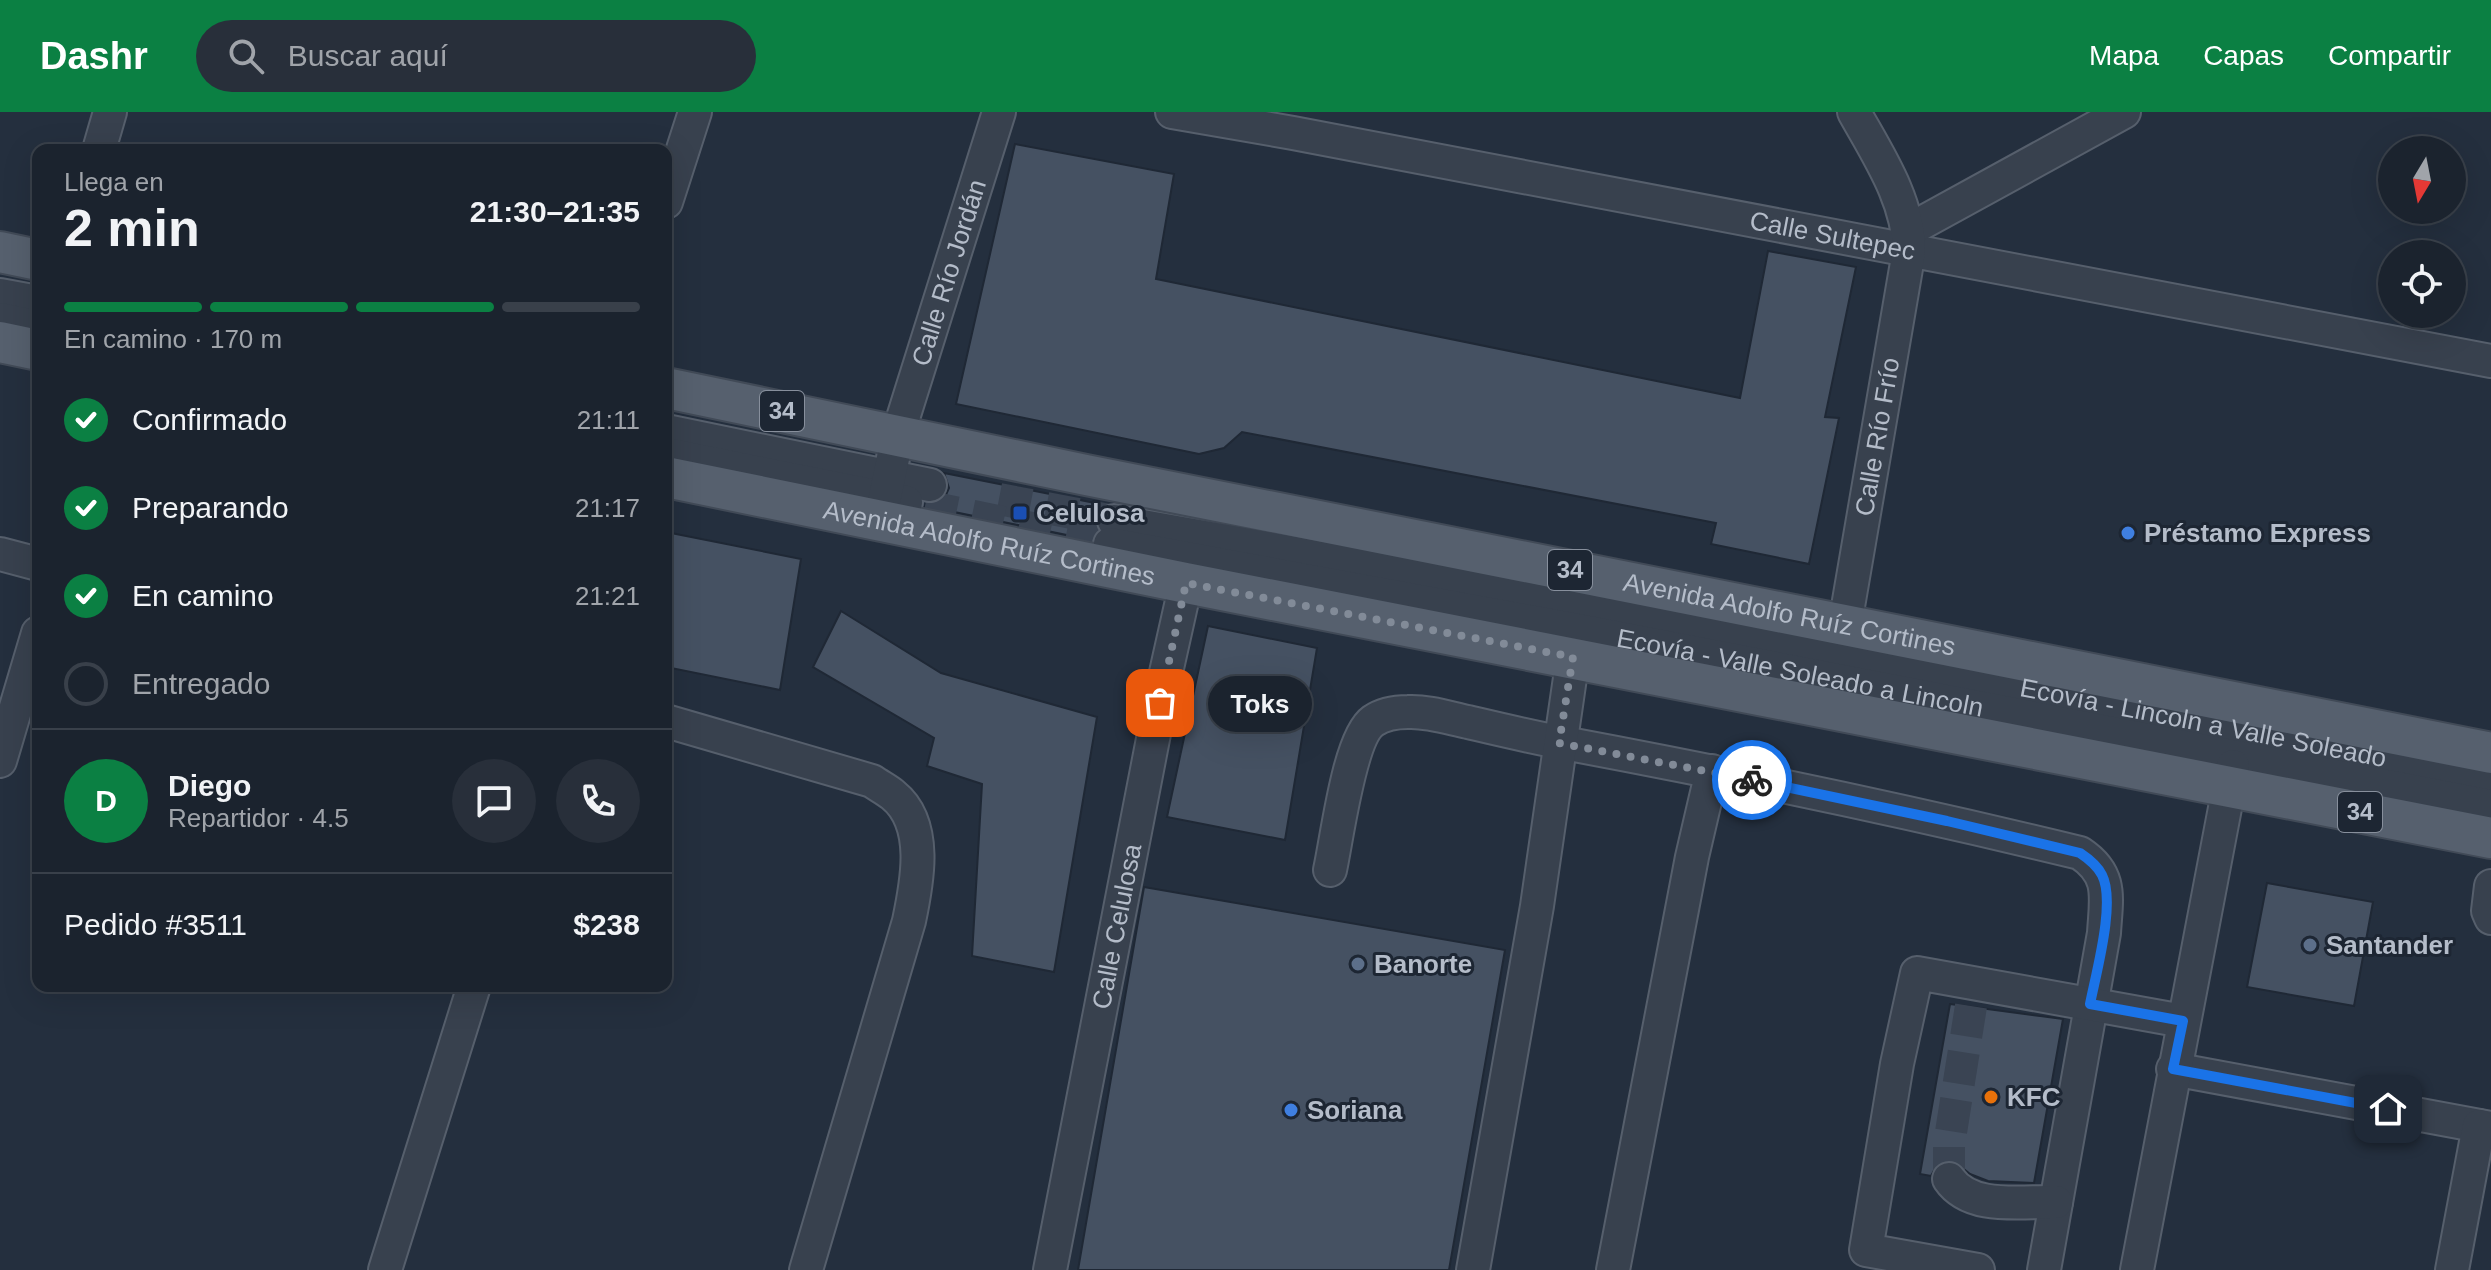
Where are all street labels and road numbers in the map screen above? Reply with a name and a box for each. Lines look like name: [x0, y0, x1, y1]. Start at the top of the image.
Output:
street label: Calle Río Jordán: [905, 176, 992, 370]
street label: Calle Sultepec: [1747, 205, 1918, 266]
street label: Calle Río Frío: [1849, 355, 1905, 518]
road number: 34: [760, 391, 804, 431]
street label: Avenida Adolfo Ruíz Cortines: [821, 494, 1158, 591]
road number: 34: [1548, 550, 1592, 590]
street label: Avenida Adolfo Ruíz Cortines: [1621, 567, 1958, 662]
street label: Ecovía - Valle Soleado a Lincoln: [1614, 623, 1986, 723]
street label: Ecovía - Lincoln a Valle Soleado: [2018, 672, 2389, 773]
road number: 34: [2338, 792, 2382, 832]
street label: Calle Celulosa: [1086, 841, 1147, 1012]

